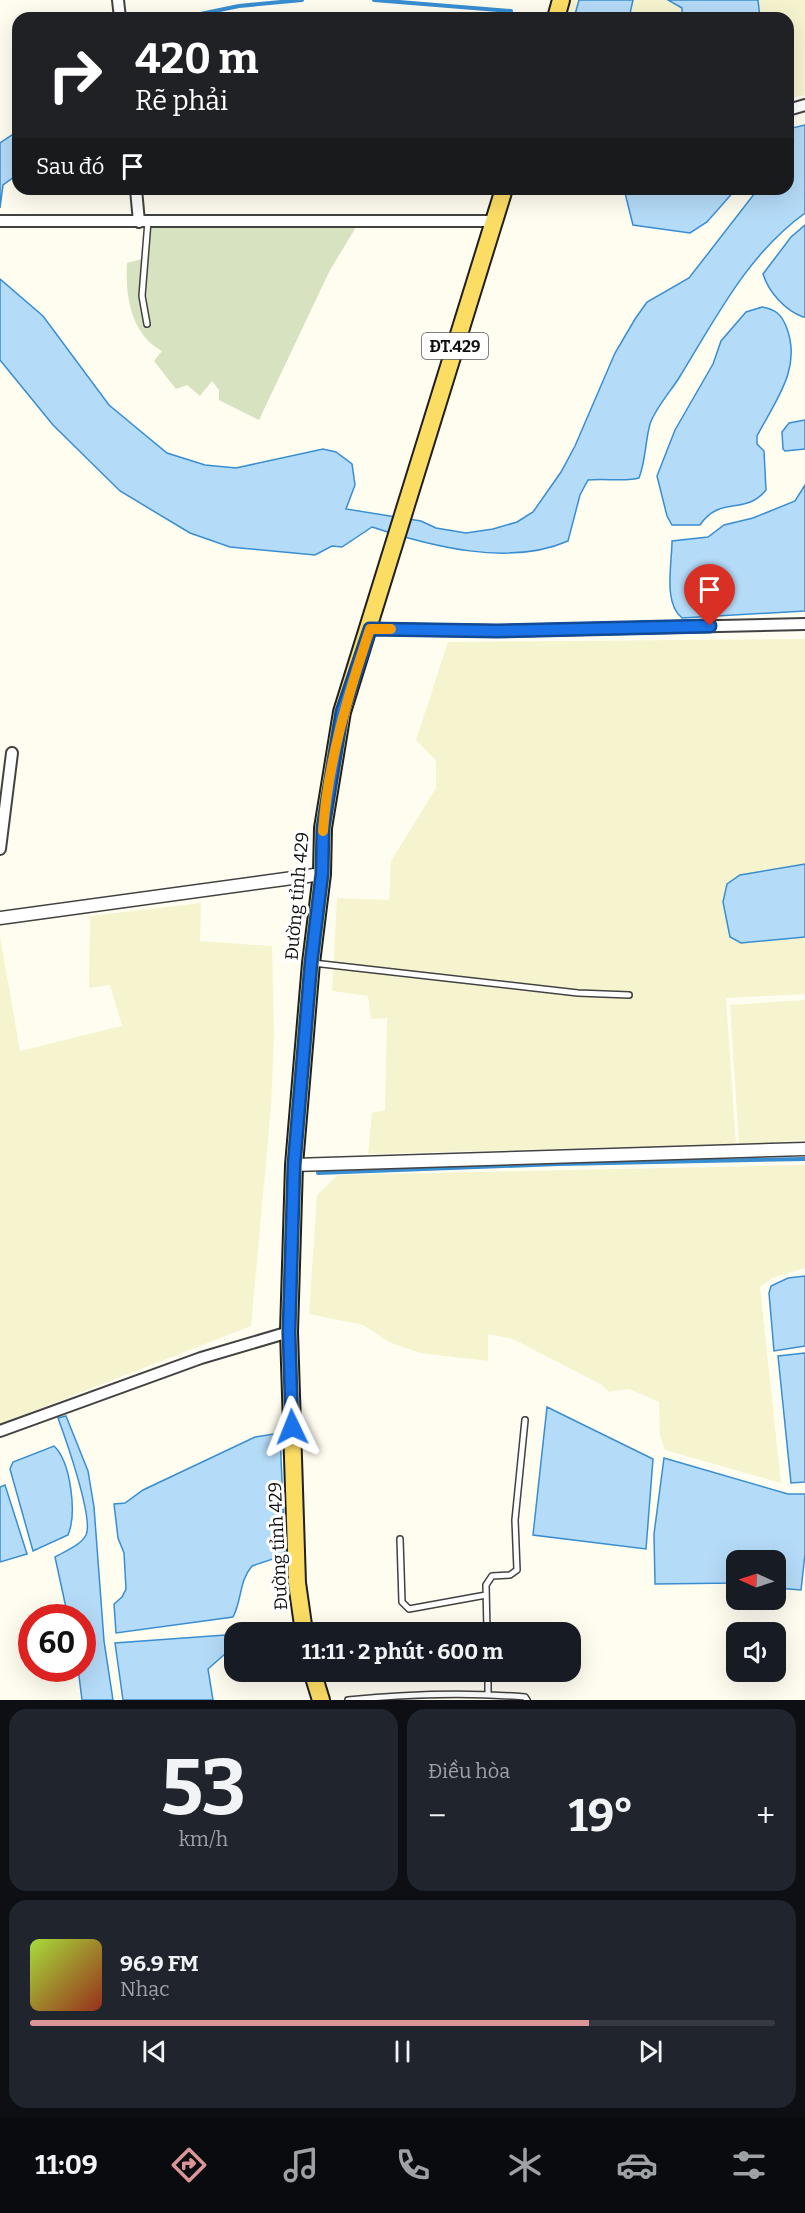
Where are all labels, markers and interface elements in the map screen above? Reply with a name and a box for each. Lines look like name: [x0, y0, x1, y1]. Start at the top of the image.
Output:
text: 420 m: [135, 34, 259, 84]
icon: right: [36, 36, 114, 114]
text: Rẽ phải: [135, 85, 228, 117]
icon: arrive: [116, 150, 149, 183]
text: Sau đó: [36, 153, 104, 180]
road number: ĐT.429: [422, 333, 488, 359]
pin: [684, 564, 735, 626]
icon: arrive: [693, 573, 726, 606]
street label: Đường tỉnh 429: [280, 831, 314, 961]
position arrow: [260, 1395, 324, 1459]
street label: Đường tỉnh 429: [264, 1481, 292, 1611]
north arrow: [726, 1550, 786, 1610]
map controls: [726, 1550, 786, 1682]
speed limit sign: 60: [18, 1604, 96, 1682]
button: sound: [726, 1622, 786, 1682]
text: 11:11 · 2 phút · 600 m: [302, 1638, 503, 1665]
text: 53: [161, 1741, 246, 1835]
text: Điều hòa: [428, 1759, 510, 1783]
text: 19°: [568, 1789, 634, 1843]
text: −: [428, 1796, 446, 1836]
text: +: [756, 1796, 775, 1836]
text: km/h: [179, 1827, 228, 1851]
text: 96.9 FM: [120, 1950, 199, 1977]
text: Nhạc: [120, 1977, 170, 2001]
icon: previous: [138, 2035, 171, 2068]
icon: pause: [386, 2035, 419, 2068]
icon: next: [634, 2035, 667, 2068]
icon: directions: [168, 2144, 210, 2186]
icon: music: [280, 2144, 322, 2186]
icon: phone: [392, 2144, 434, 2186]
icon: climate: [504, 2144, 546, 2186]
icon: car: [616, 2144, 658, 2186]
icon: filters: [728, 2144, 770, 2186]
text: 11:09: [35, 2149, 98, 2181]

